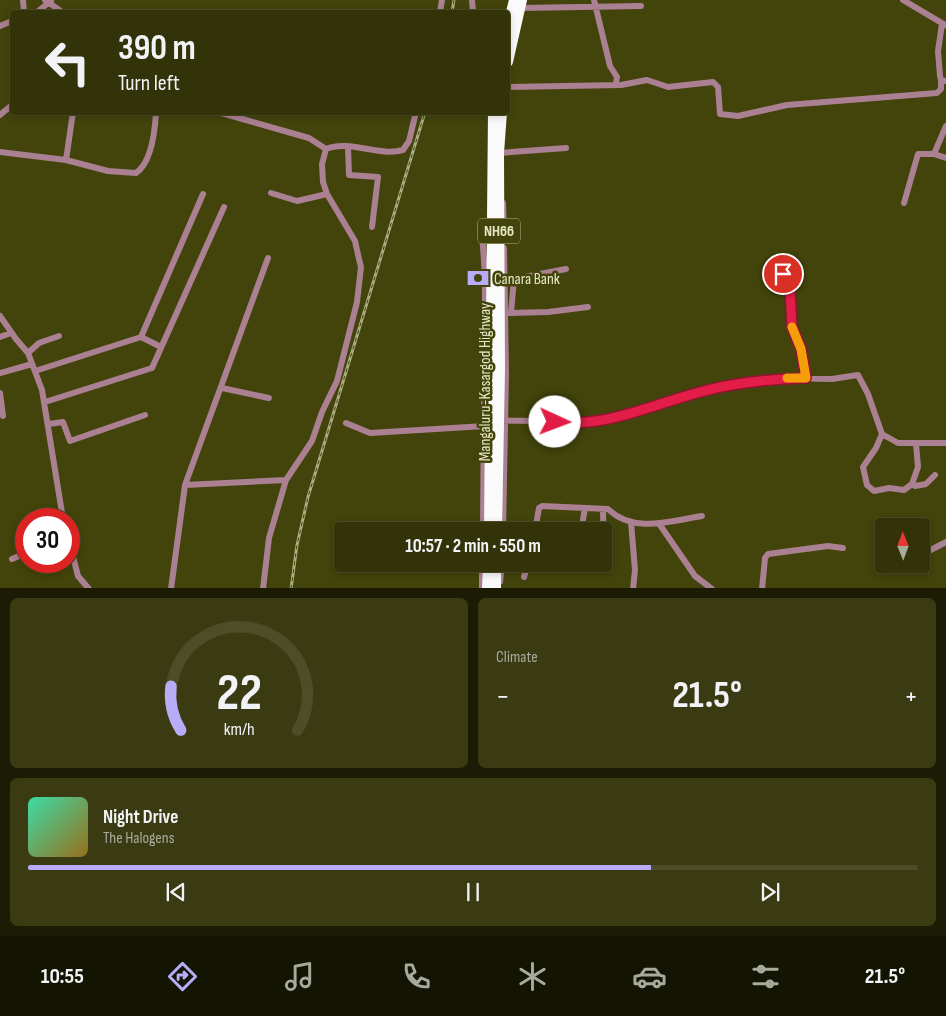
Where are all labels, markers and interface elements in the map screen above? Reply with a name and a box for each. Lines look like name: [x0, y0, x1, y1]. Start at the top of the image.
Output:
text: 390 m: [118, 27, 196, 70]
icon: left: [35, 30, 100, 95]
text: Turn left: [118, 70, 180, 97]
road number: NH66: [478, 218, 520, 244]
pin: [762, 253, 804, 295]
icon: arrive: [769, 260, 797, 288]
bank icon: Canara Bank: [465, 265, 491, 291]
place label: Canara Bank: [494, 270, 560, 289]
street label: Mangaluru-Kasargod Highway: [476, 303, 495, 461]
position arrow: [528, 395, 580, 447]
speed limit sign: 30: [15, 508, 80, 573]
north arrow: [875, 518, 930, 572]
map controls: [875, 518, 930, 573]
text: 10:57 · 2 min · 550 m: [405, 535, 541, 558]
text: Climate: [496, 648, 538, 667]
text: 22: [216, 662, 262, 725]
text: 21.5°: [672, 673, 742, 718]
text: −: [496, 680, 510, 713]
text: +: [904, 680, 918, 713]
text: km/h: [224, 719, 254, 740]
text: Night Drive: [103, 806, 178, 829]
text: The Halogens: [103, 829, 174, 848]
icon: previous: [162, 878, 190, 906]
icon: pause: [459, 878, 487, 906]
icon: next: [756, 878, 784, 906]
icon: directions: [165, 959, 200, 994]
icon: music: [282, 959, 317, 994]
icon: phone: [399, 959, 434, 994]
icon: climate: [515, 959, 550, 994]
icon: car: [632, 959, 667, 994]
icon: filters: [748, 959, 783, 994]
text: 10:55: [41, 963, 84, 990]
text: 21.5°: [865, 963, 905, 990]

